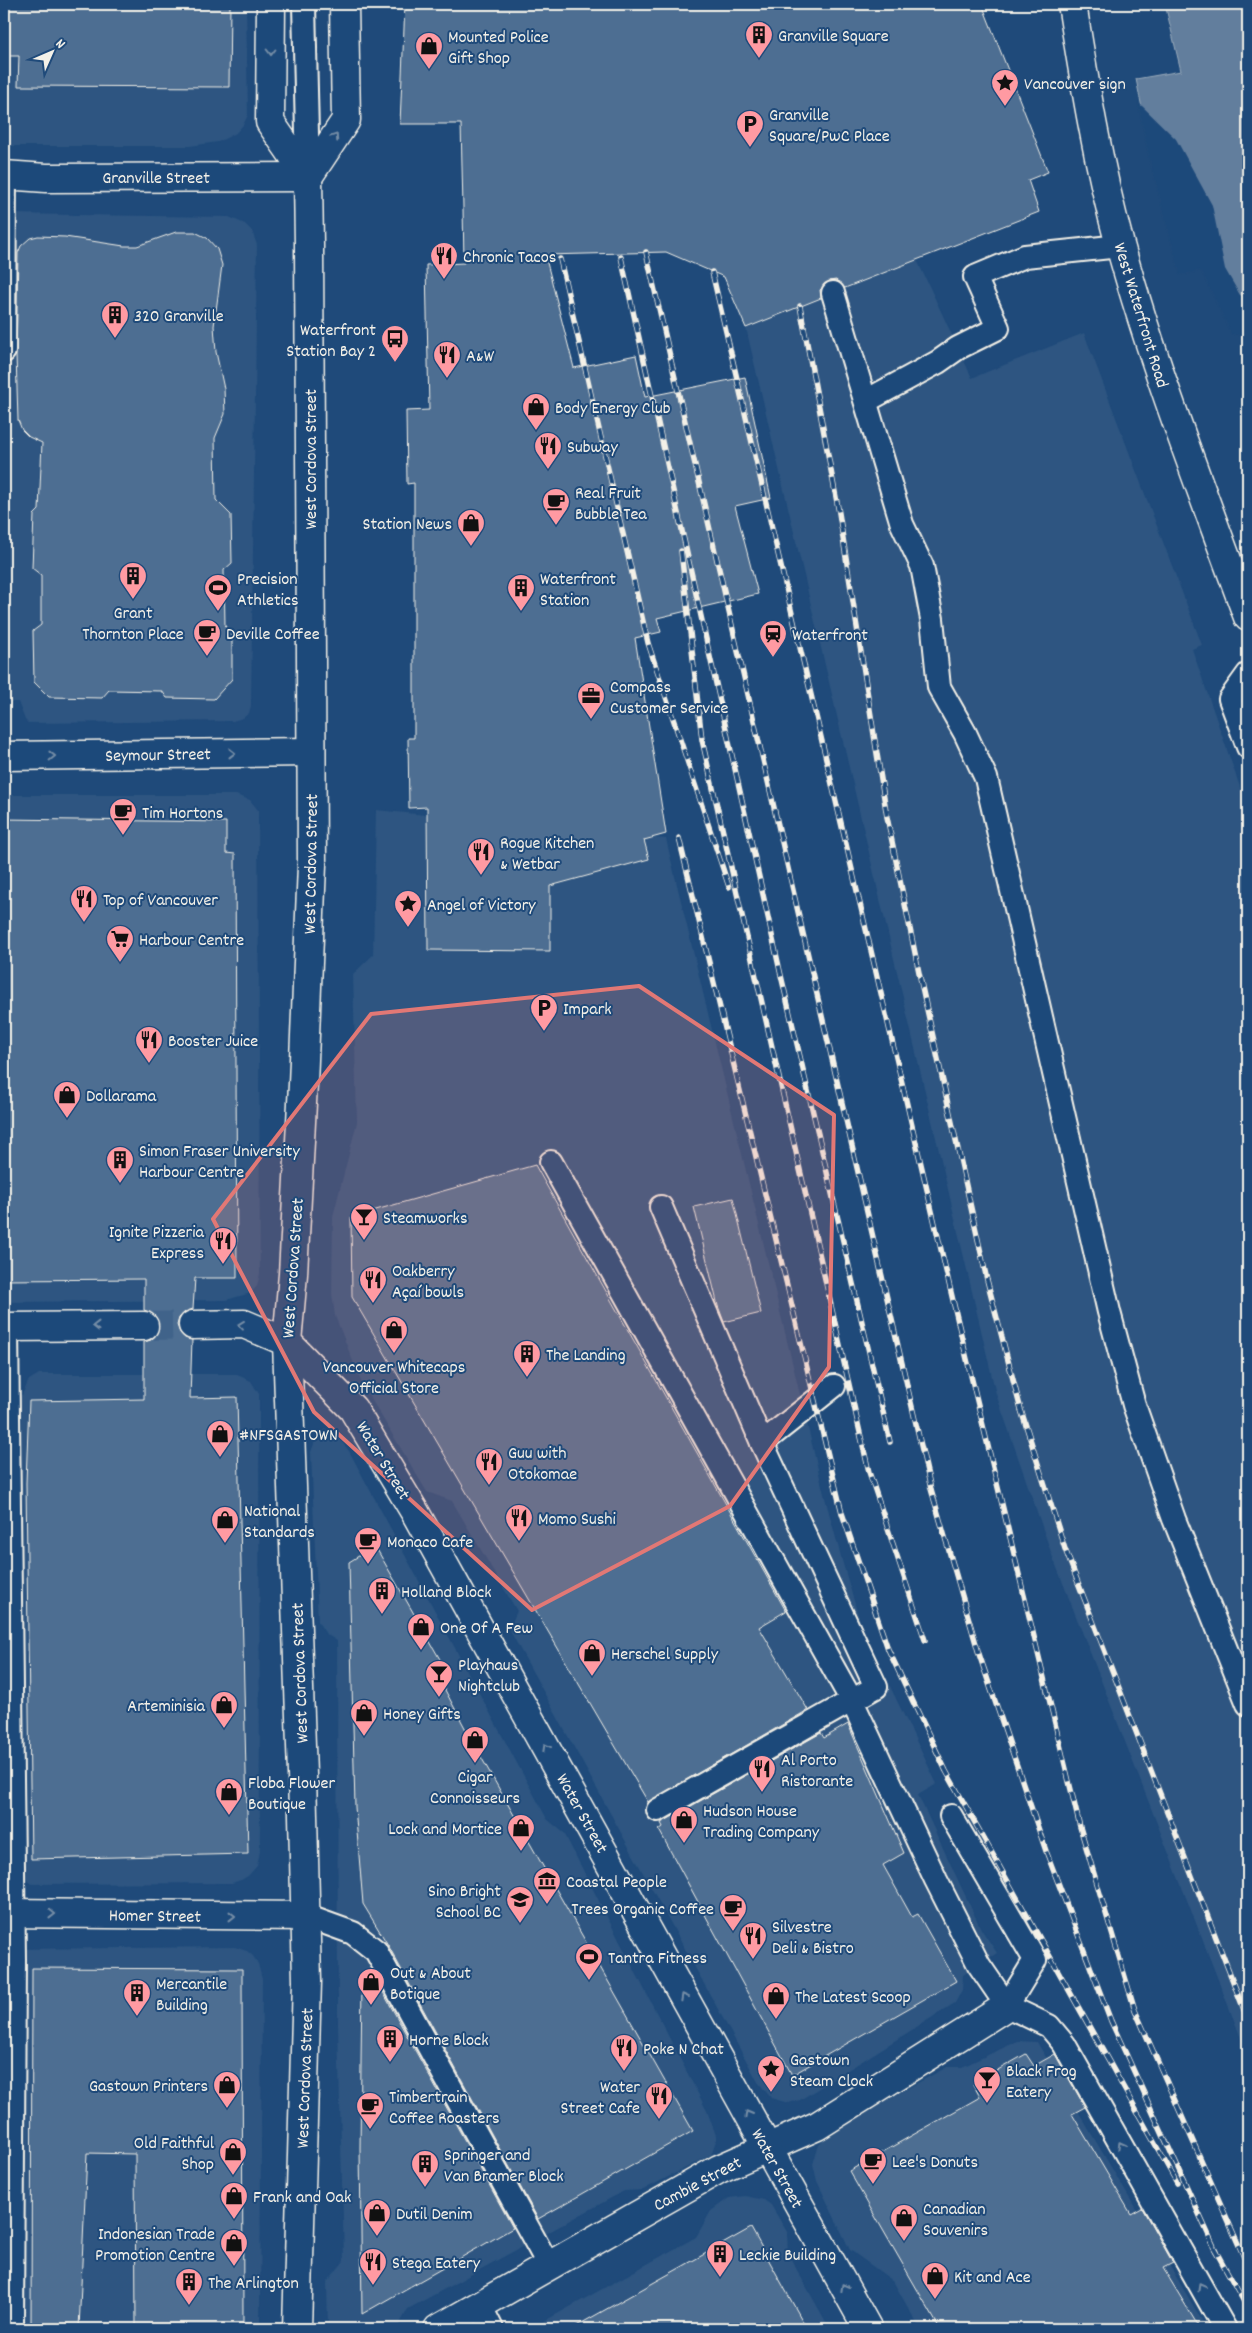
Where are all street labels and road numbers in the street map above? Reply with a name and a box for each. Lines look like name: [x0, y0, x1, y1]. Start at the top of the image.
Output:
street label: Granville Street: [102, 167, 210, 192]
street label: West Waterfront Road: [1106, 240, 1174, 391]
street label: West Cordova Street: [300, 388, 325, 529]
street label: Seymour Street: [105, 743, 212, 770]
street label: West Cordova Street: [299, 793, 326, 934]
street label: West Cordova Street: [277, 1197, 312, 1339]
street label: Water Street: [349, 1417, 415, 1506]
street label: West Cordova Street: [287, 1602, 316, 1744]
street label: Water Street: [549, 1770, 613, 1859]
street label: Homer Street: [109, 1904, 202, 1931]
street label: West Cordova Street: [292, 2007, 321, 2149]
street label: Water Street: [744, 2125, 808, 2214]
street label: Cambie Street: [650, 2151, 747, 2219]

